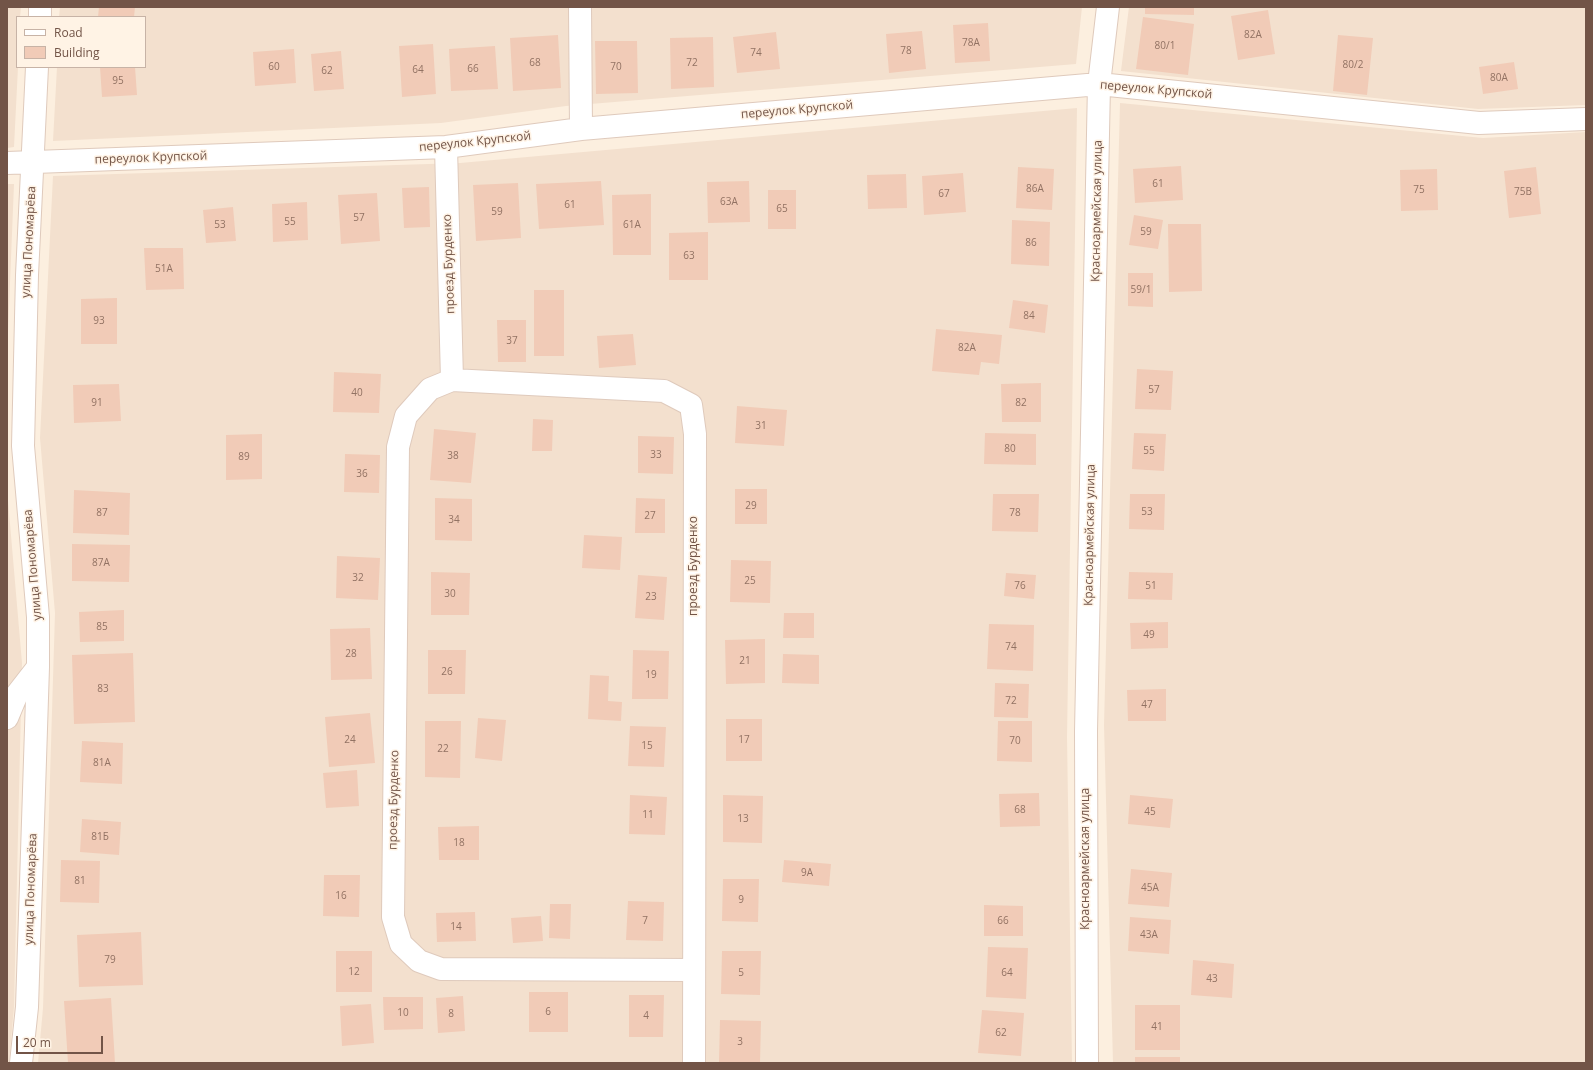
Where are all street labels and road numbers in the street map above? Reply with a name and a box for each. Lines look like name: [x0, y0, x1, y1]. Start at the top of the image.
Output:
street label: переулок Крупской: [1099, 78, 1213, 102]
street label: переулок Крупской: [740, 98, 854, 122]
street label: переулок Крупской: [418, 129, 532, 155]
street label: Красноармейская улица: [1089, 140, 1105, 282]
street label: переулок Крупской: [94, 149, 208, 167]
street label: улица Пономарёва: [19, 186, 39, 298]
street label: проезд Бурденко: [440, 214, 458, 314]
street label: Красноармейская улица: [1082, 464, 1098, 606]
street label: улица Пономарёва: [21, 509, 45, 621]
street label: проезд Бурденко: [687, 516, 701, 616]
street label: проезд Бурденко: [386, 750, 402, 850]
street label: Красноармейская улица: [1079, 788, 1093, 930]
street label: улица Пономарёва: [22, 833, 40, 945]

